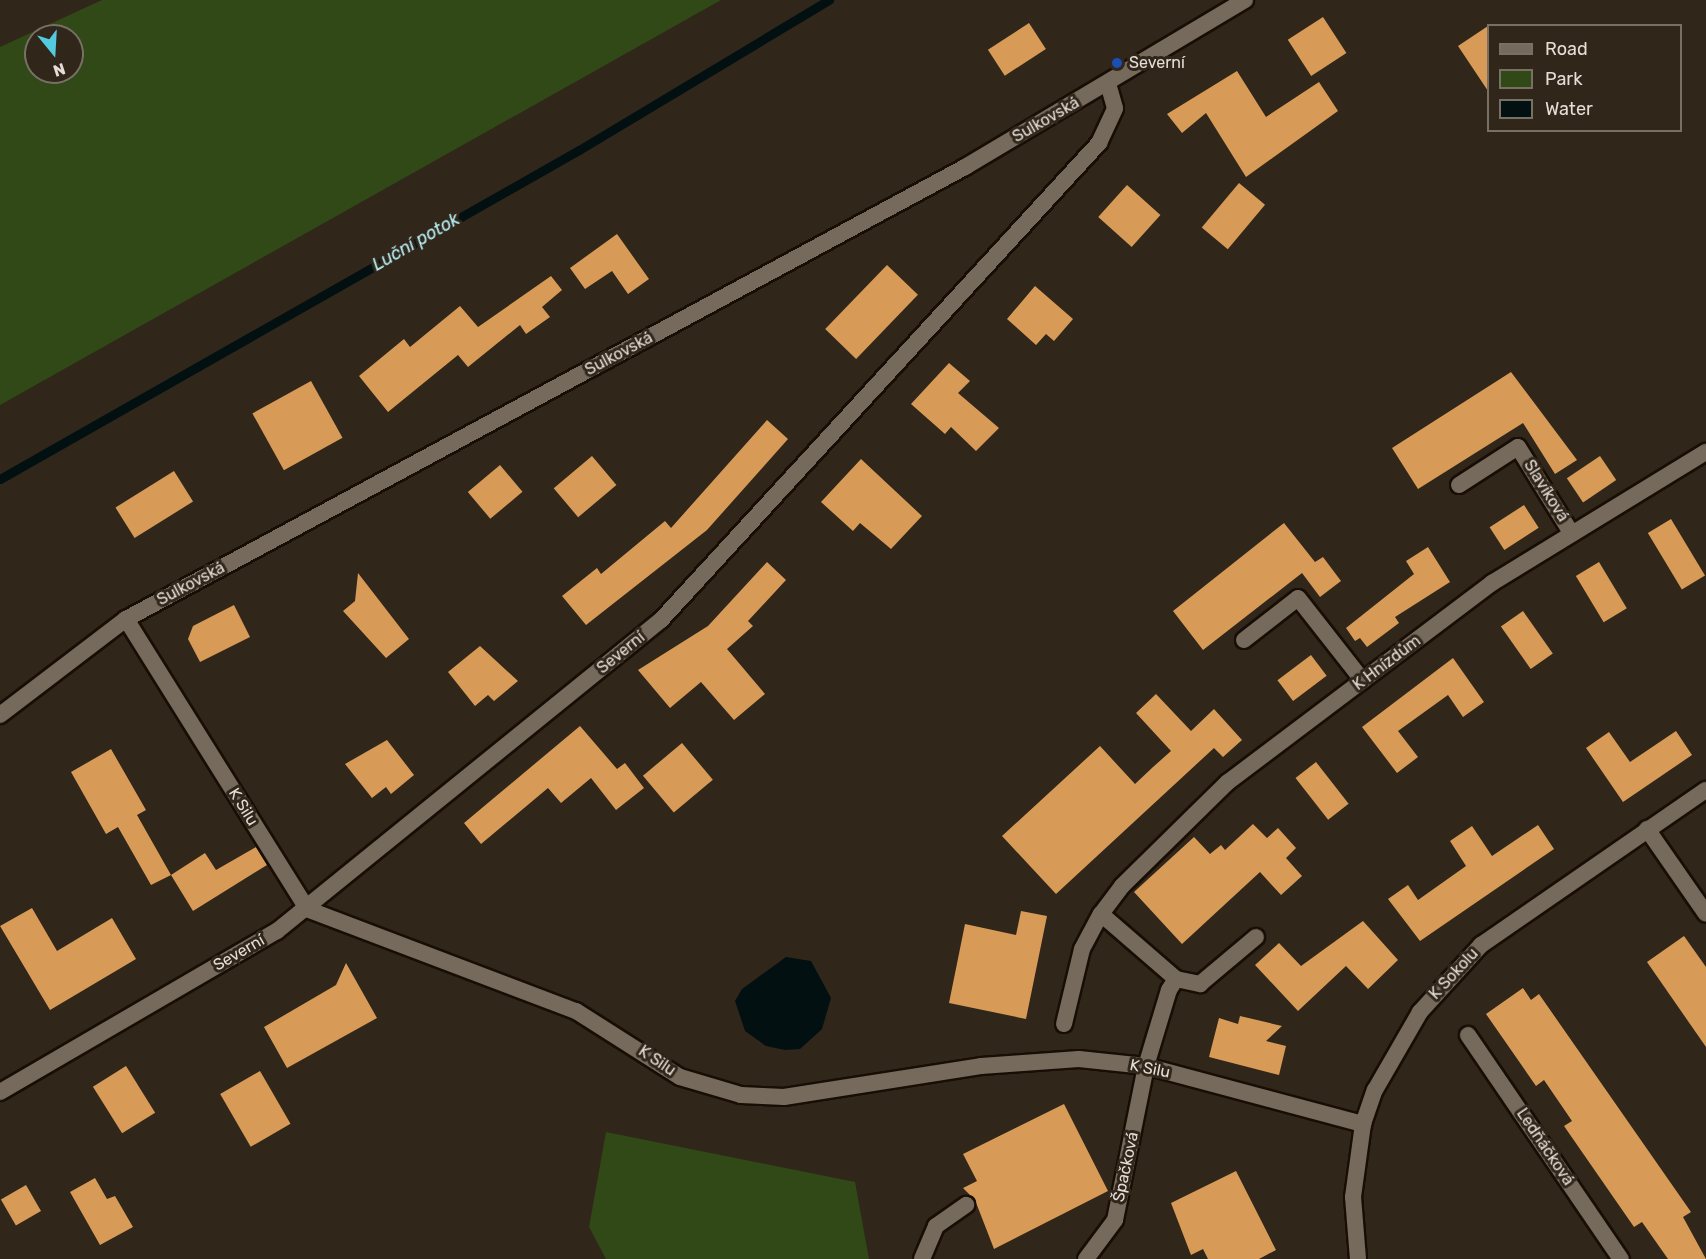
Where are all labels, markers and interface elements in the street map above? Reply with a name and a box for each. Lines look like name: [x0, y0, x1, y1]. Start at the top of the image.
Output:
north arrow: [24, 24, 84, 84]
legend: [1487, 24, 1682, 132]
text: Road: [1545, 38, 1588, 60]
place label: Severní: [1129, 53, 1185, 73]
marker: Severní: [1110, 56, 1124, 70]
text: N: [51, 59, 68, 81]
text: Park: [1545, 68, 1582, 90]
street label: Sulkovská: [1009, 93, 1083, 147]
text: Water: [1545, 98, 1593, 120]
water label: Luční potok: [368, 208, 464, 276]
street label: Sulkovská: [582, 328, 656, 380]
street label: Slavíková: [1519, 456, 1573, 526]
street label: Sulkovská: [154, 558, 228, 610]
street label: Severní: [593, 628, 649, 678]
street label: K Hnízdům: [1349, 631, 1425, 695]
street label: K Silu: [224, 785, 262, 829]
street label: Severní: [210, 931, 268, 975]
street label: K Sokolu: [1425, 944, 1483, 1004]
street label: K Silu: [635, 1042, 679, 1080]
street label: K Silu: [1128, 1056, 1172, 1082]
street label: Ledňáčková: [1512, 1105, 1578, 1189]
street label: Špačková: [1109, 1130, 1143, 1204]

